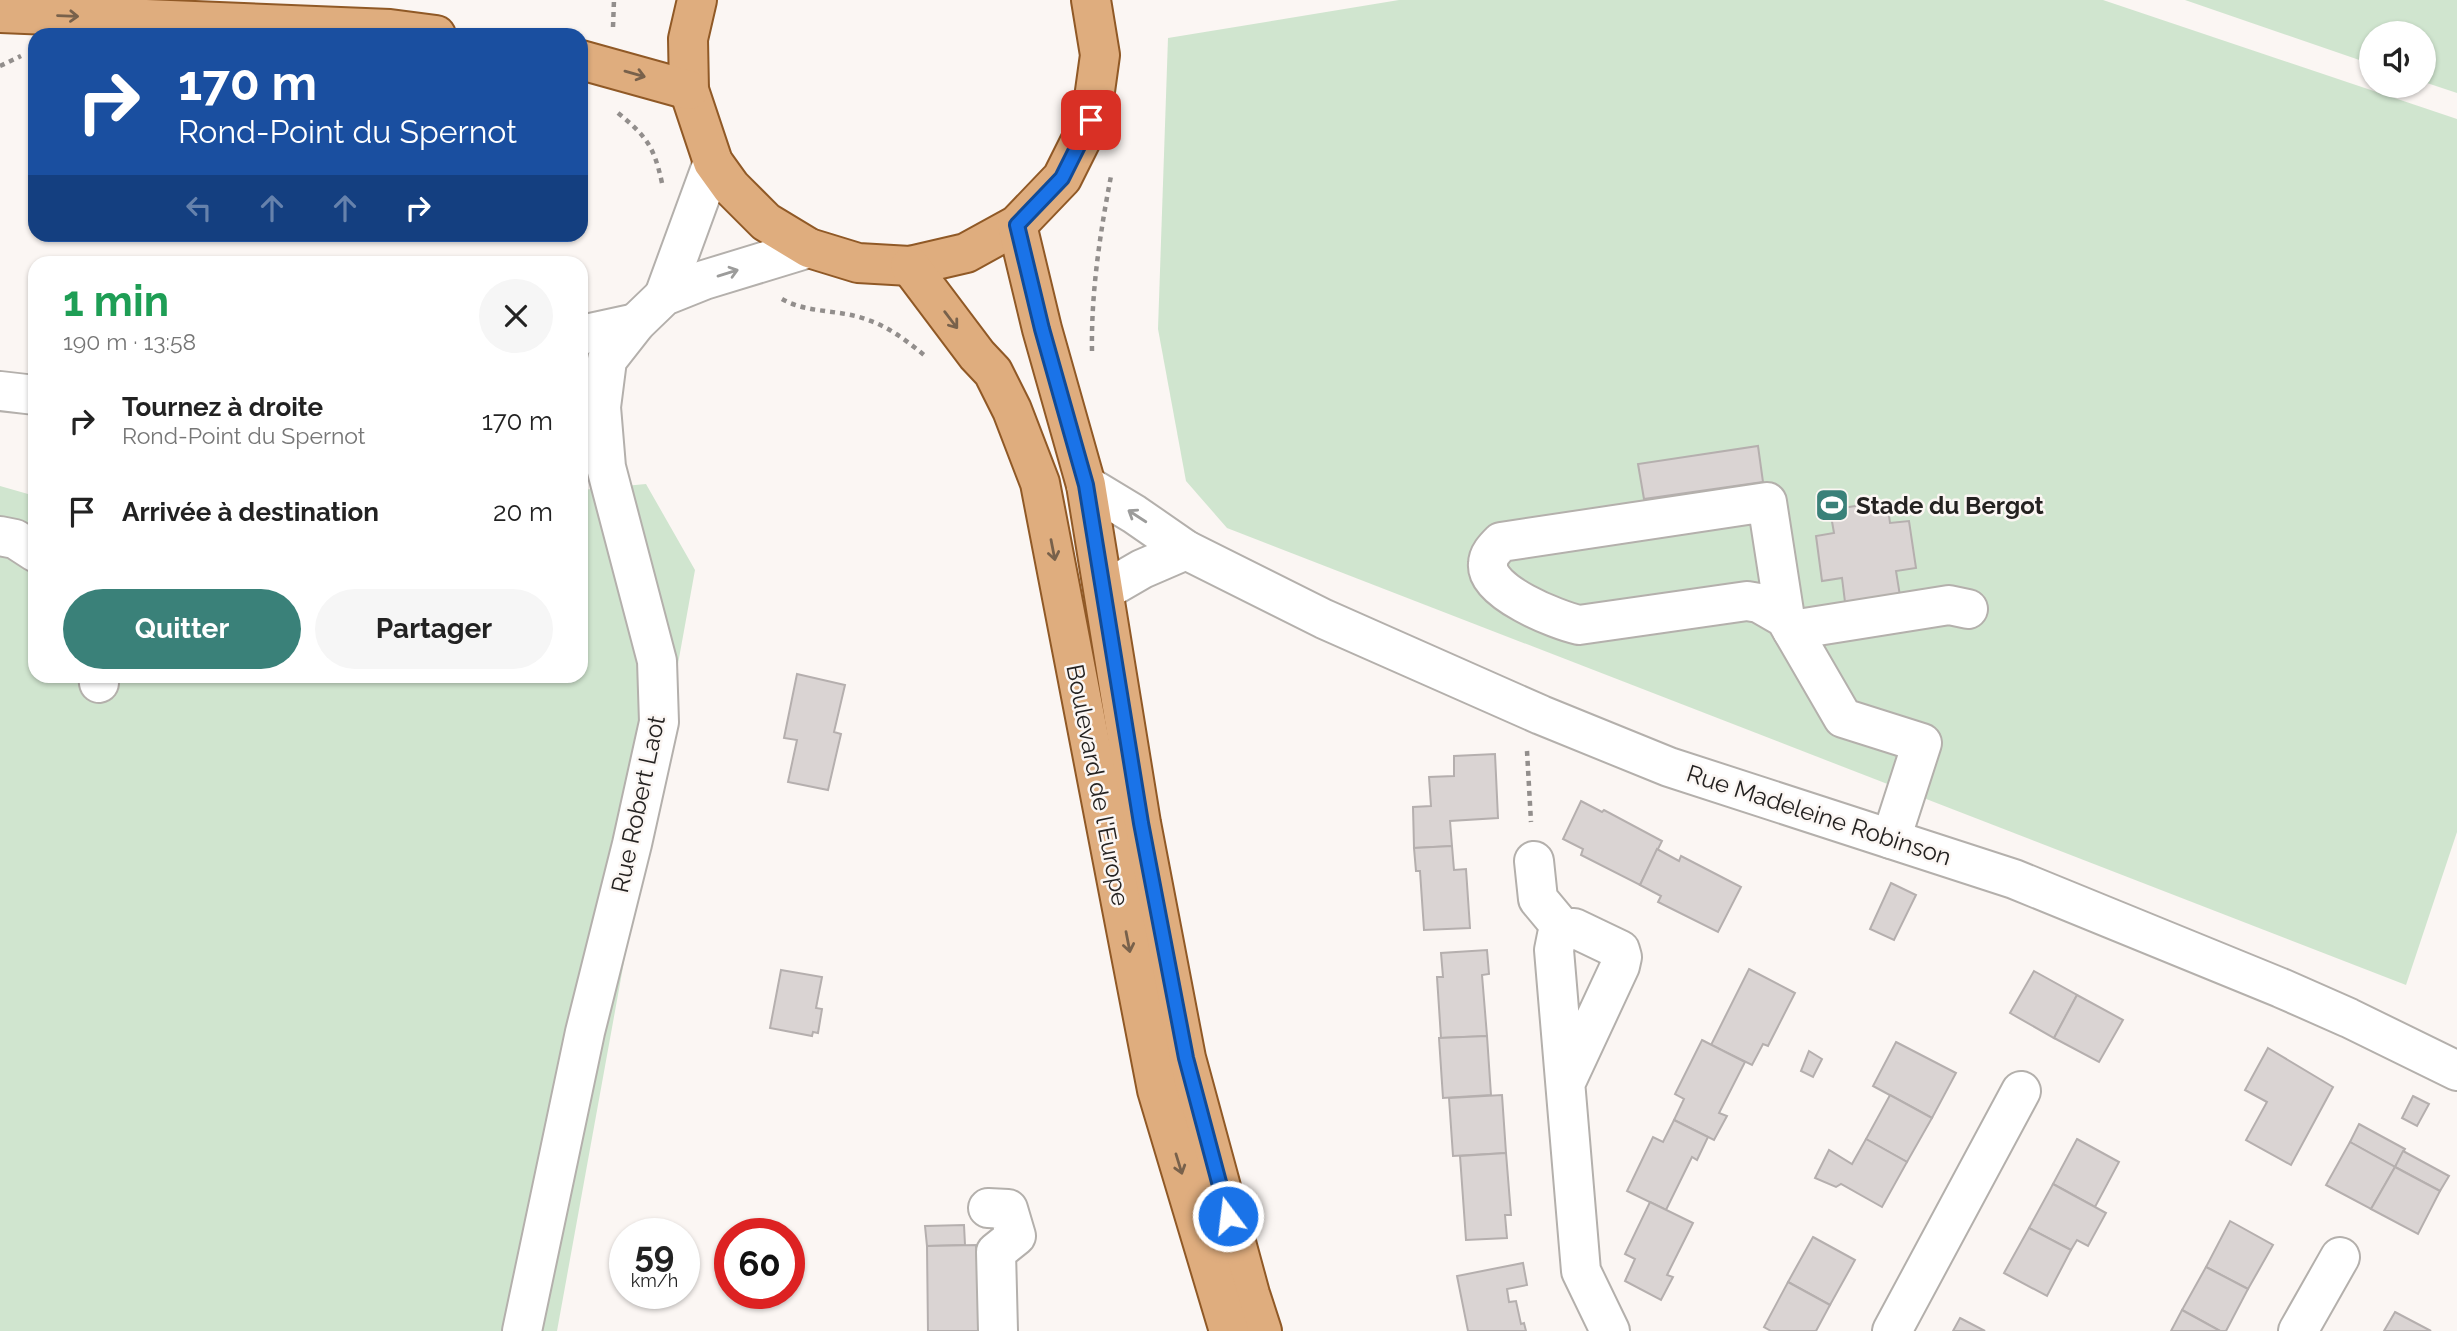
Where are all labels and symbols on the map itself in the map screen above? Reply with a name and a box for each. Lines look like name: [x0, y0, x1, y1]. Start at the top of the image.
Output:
one-way arrow: [56, 10, 79, 23]
one-way arrow: [624, 69, 646, 82]
pin: [1061, 90, 1121, 150]
one-way arrow: [717, 265, 739, 278]
one-way arrow: [943, 311, 958, 329]
sports icon: Stade du Bergot: [1813, 486, 1851, 524]
place label: Stade du Bergot: [1856, 491, 2044, 520]
one-way arrow: [1127, 509, 1147, 523]
one-way arrow: [1046, 538, 1060, 561]
street label: Boulevard de l'Europe: [1060, 662, 1136, 908]
street label: Rue Robert Laot: [605, 713, 671, 895]
street label: Rue Madeleine Robinson: [1683, 758, 1955, 872]
one-way arrow: [1122, 930, 1135, 953]
one-way arrow: [1173, 1152, 1186, 1174]
position arrow: [1191, 1179, 1265, 1253]
speed limit sign: 60: [714, 1218, 805, 1309]

